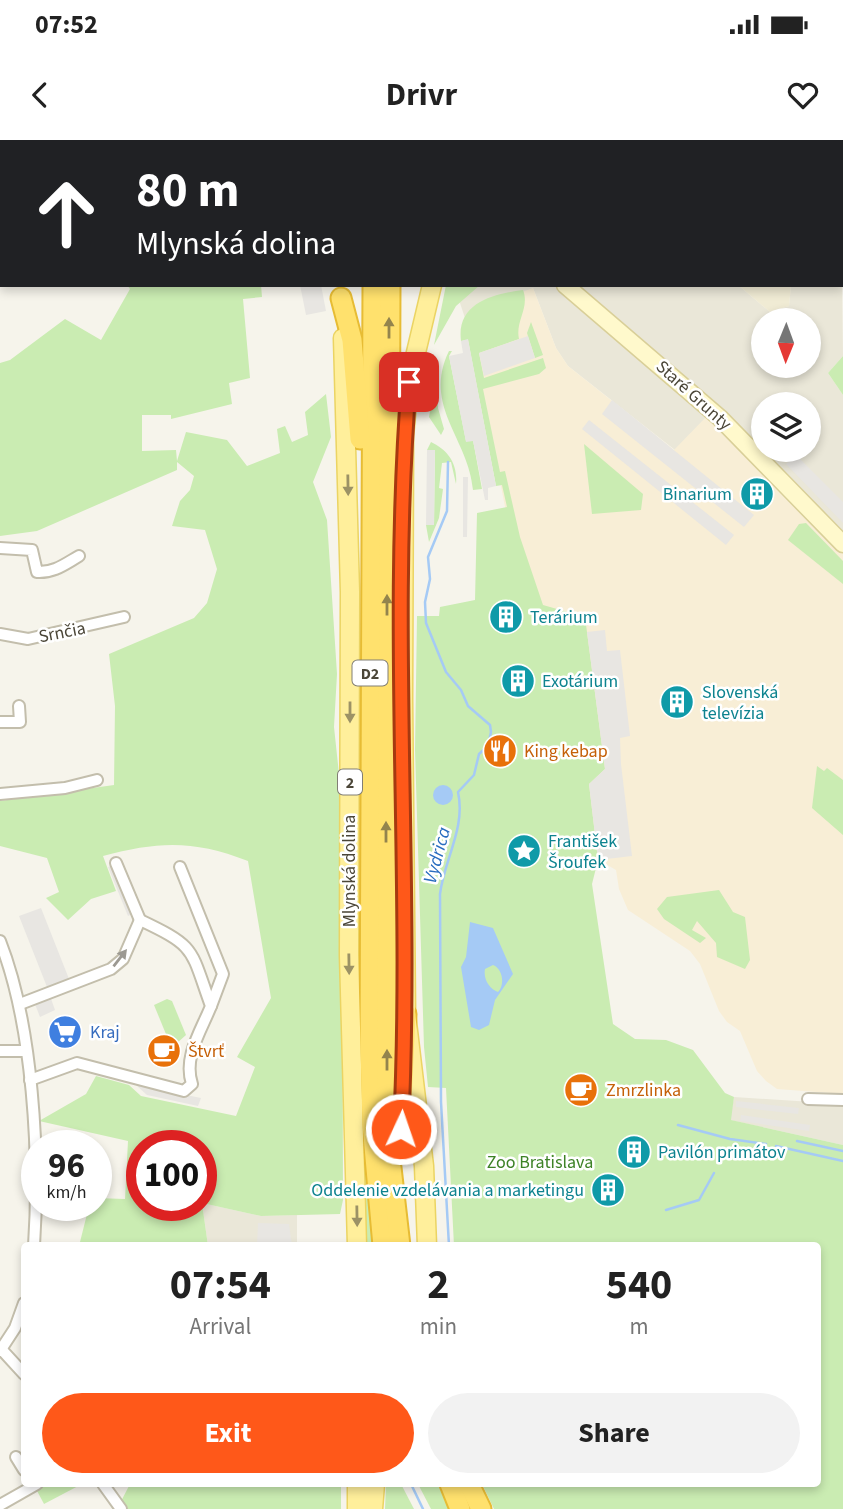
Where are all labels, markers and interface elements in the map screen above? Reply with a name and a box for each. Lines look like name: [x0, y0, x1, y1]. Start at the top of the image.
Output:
text: 07:52: [35, 6, 98, 43]
text: Drivr: [386, 72, 457, 118]
icon: back: [21, 76, 59, 114]
icon: heart: [784, 76, 822, 114]
text: 80 m: [136, 156, 240, 226]
icon: ahead: [21, 168, 112, 259]
text: Mlynská dolina: [136, 221, 336, 267]
north arrow: [751, 308, 821, 378]
map controls: [751, 308, 821, 462]
one-way arrow: [383, 317, 395, 339]
pin: [379, 352, 439, 412]
street label: Staré Grunty: [650, 355, 737, 437]
icon: arrive: [390, 363, 428, 401]
button: layers: [751, 392, 821, 462]
one-way arrow: [342, 474, 354, 496]
building icon: Binarium: [738, 475, 776, 513]
place label: Binarium: [663, 482, 732, 507]
one-way arrow: [381, 594, 393, 616]
building icon: Terárium: [487, 598, 525, 636]
place label: Terárium: [530, 605, 598, 630]
street label: Srnčia: [36, 616, 88, 649]
road number: D2: [352, 660, 388, 686]
building icon: Exotárium: [499, 662, 537, 700]
place label: Exotárium: [542, 669, 618, 694]
place label: Slovenská televízia: [702, 680, 778, 726]
building icon: Slovenská televízia: [658, 683, 696, 721]
one-way arrow: [344, 701, 356, 723]
restaurant icon: King kebap: [481, 732, 519, 770]
place label: King kebap: [524, 739, 608, 764]
road number: 2: [338, 769, 362, 794]
street label: Mlynská dolina: [337, 815, 362, 927]
one-way arrow: [380, 821, 392, 843]
water label: Vydrica: [417, 824, 458, 887]
place label: František Šroufek: [548, 829, 617, 875]
place icon: František Šroufek: [505, 832, 543, 870]
one-way arrow: [113, 949, 128, 967]
one-way arrow: [343, 953, 355, 975]
supermarket icon: Kraj: [46, 1013, 84, 1051]
place label: Kraj: [90, 1020, 120, 1045]
cafe icon: Štvrť: [145, 1032, 183, 1070]
place label: Štvrť: [188, 1039, 224, 1064]
one-way arrow: [381, 1049, 393, 1071]
cafe icon: Zmrzlinka: [562, 1071, 600, 1109]
place label: Zmrzlinka: [606, 1078, 681, 1103]
position arrow: [364, 1092, 438, 1166]
speed limit sign: 100: [126, 1130, 217, 1221]
building icon: Pavilón primátov: [615, 1133, 653, 1171]
place label: Pavilón primátov: [658, 1140, 786, 1165]
text: 96: [48, 1141, 85, 1191]
park label: Zoo Bratislava: [487, 1150, 593, 1175]
building icon: Oddelenie vzdelávania a marketingu: [589, 1171, 627, 1209]
place label: Oddelenie vzdelávania a marketingu: [311, 1178, 584, 1203]
text: km/h: [47, 1180, 86, 1205]
one-way arrow: [351, 1205, 363, 1227]
text: 07:54: [170, 1255, 271, 1315]
text: 2: [427, 1255, 449, 1315]
text: 540: [606, 1255, 672, 1315]
text: Arrival: [189, 1310, 251, 1343]
text: min: [420, 1310, 457, 1343]
text: m: [629, 1310, 649, 1343]
button: Exit: [42, 1393, 414, 1473]
button: Share: [428, 1393, 800, 1473]

